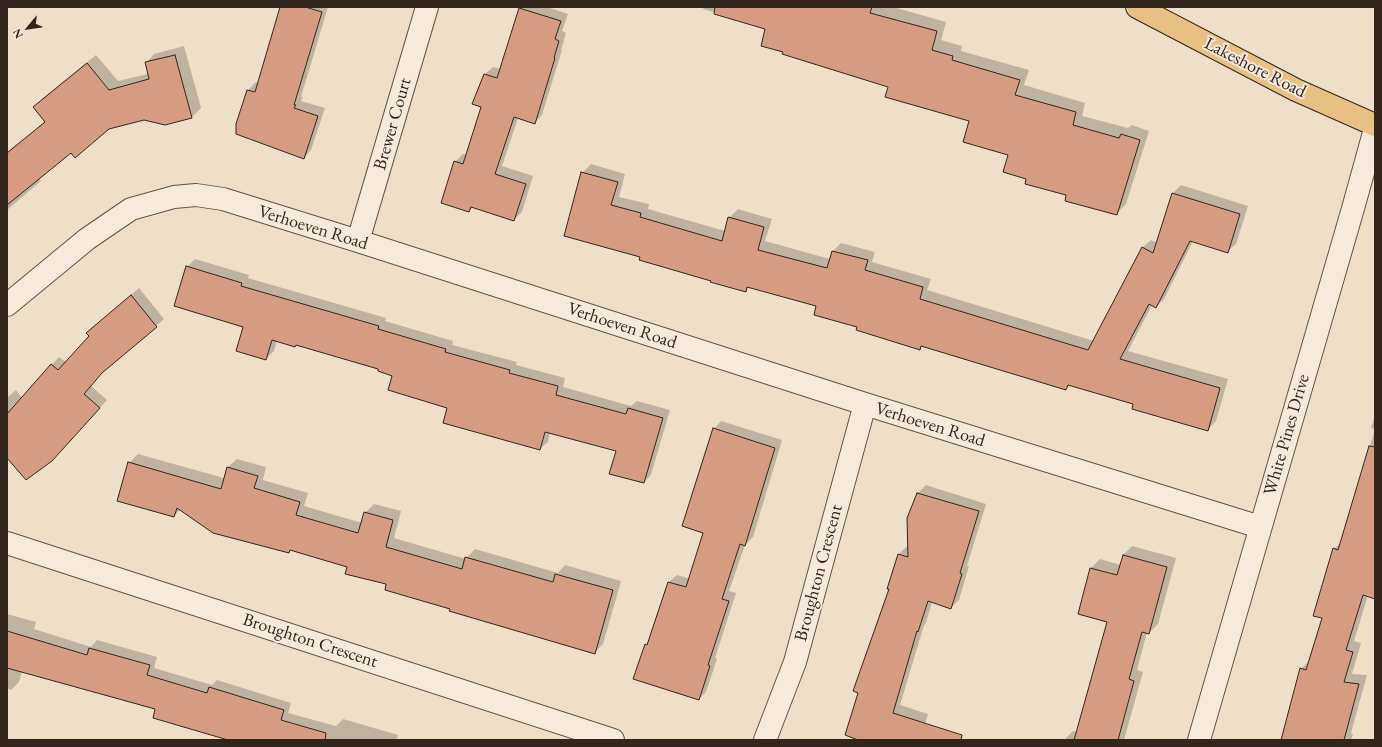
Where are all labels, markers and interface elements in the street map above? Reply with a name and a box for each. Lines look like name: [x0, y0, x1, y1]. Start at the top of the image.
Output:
north arrow: [8, 8, 48, 48]
text: N: [9, 27, 26, 41]
street label: Lakeshore Road: [1200, 33, 1310, 103]
street label: Brewer Court: [370, 75, 416, 173]
street label: Verhoeven Road: [255, 201, 371, 255]
street label: Verhoeven Road: [565, 298, 679, 354]
street label: White Pines Drive: [1259, 372, 1315, 498]
street label: Verhoeven Road: [872, 398, 988, 452]
street label: Broughton Crescent: [790, 502, 848, 644]
street label: Broughton Crescent: [240, 609, 380, 673]

